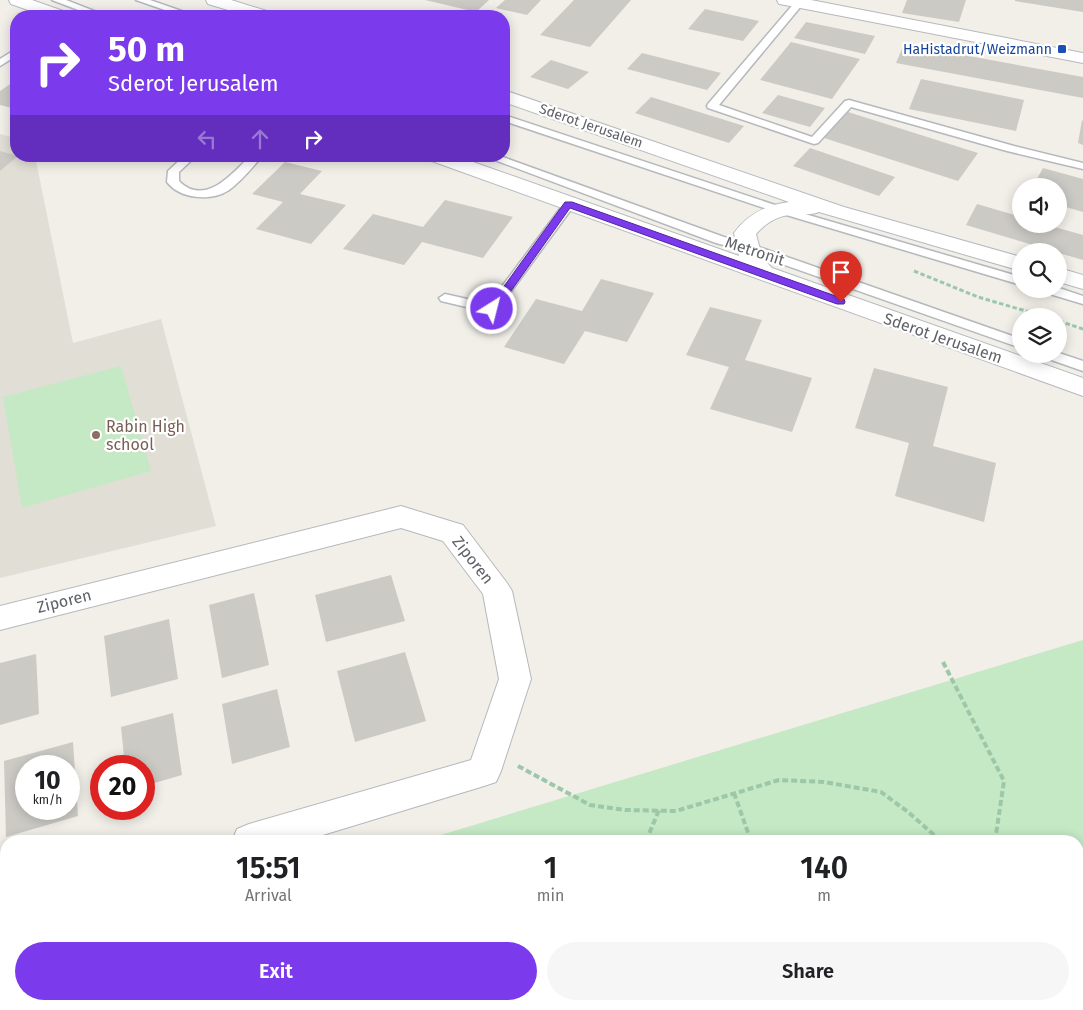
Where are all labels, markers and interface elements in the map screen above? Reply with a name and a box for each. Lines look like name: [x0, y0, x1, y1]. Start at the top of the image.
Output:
text: 50 m: [108, 28, 185, 70]
icon: right: [25, 30, 90, 95]
place label: HaHistadrut/Weizmann: [903, 41, 1052, 58]
marker: HaHistadrut/Weizmann: [1056, 43, 1068, 55]
text: Sderot Jerusalem: [108, 70, 279, 97]
street label: Sderot Jerusalem: [537, 100, 645, 152]
icon: left: [193, 125, 221, 153]
icon: ahead: [246, 125, 274, 153]
icon: right: [299, 125, 327, 153]
map controls: [1012, 178, 1067, 363]
button: sound: [1012, 178, 1067, 233]
street label: Metronit: [723, 232, 787, 270]
button: search: [1012, 243, 1067, 298]
pin: [820, 251, 862, 302]
icon: arrive: [827, 258, 855, 286]
position arrow: [465, 282, 517, 334]
button: layers: [1012, 308, 1067, 363]
street label: Sderot Jerusalem: [881, 309, 1005, 367]
place label: Rabin High school: [106, 417, 185, 454]
marker: Rabin High school: [90, 429, 102, 441]
street label: Ziporen: [448, 532, 498, 588]
street label: Ziporen: [35, 585, 93, 617]
speed limit sign: 20: [90, 755, 155, 820]
text: 10: [34, 766, 61, 796]
text: km/h: [33, 793, 62, 807]
text: 15:51: [236, 850, 301, 886]
text: 1: [544, 850, 557, 886]
text: 140: [800, 850, 848, 886]
text: Arrival: [245, 886, 292, 905]
text: min: [537, 886, 564, 905]
text: m: [817, 886, 831, 905]
button: Exit: [15, 942, 537, 1000]
button: Share: [547, 942, 1069, 1000]

